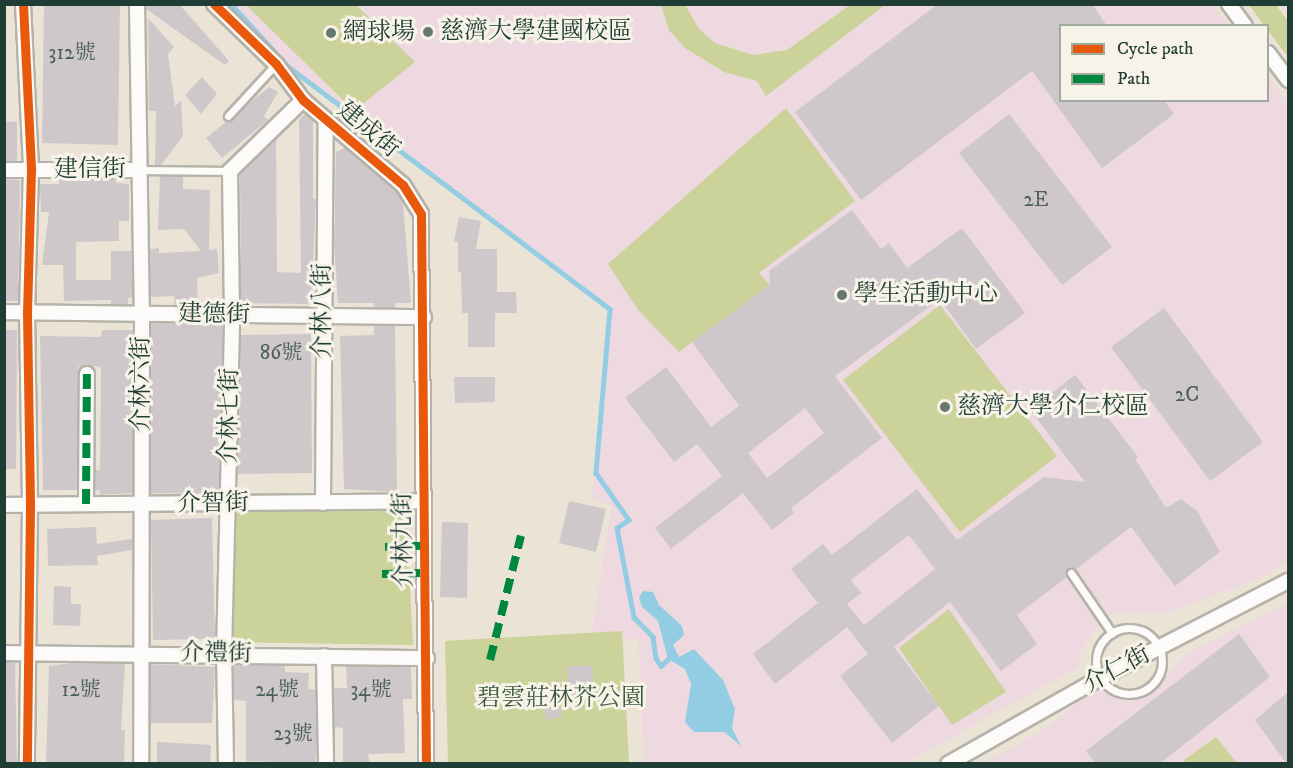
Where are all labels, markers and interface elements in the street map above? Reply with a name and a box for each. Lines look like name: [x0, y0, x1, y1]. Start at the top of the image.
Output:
place label: 慈濟大學建國校區: [440, 18, 632, 46]
place label: 網球場: [343, 19, 415, 47]
legend: [1059, 24, 1269, 102]
marker: 慈濟大學建國校區: [421, 25, 435, 39]
marker: 網球場: [324, 26, 338, 40]
text: Cycle path: [1117, 38, 1194, 60]
house number: 312號: [49, 40, 95, 66]
text: Path: [1117, 68, 1150, 90]
street label: 建成街: [331, 96, 405, 164]
street label: 建信街: [54, 156, 126, 184]
house number: 2E: [1023, 187, 1049, 213]
street label: 介林八街: [309, 263, 337, 359]
place label: 學生活動中心: [854, 281, 998, 309]
marker: 學生活動中心: [835, 288, 849, 302]
street label: 建德街: [178, 300, 250, 330]
street label: 介林六街: [128, 336, 156, 432]
house number: 86號: [260, 340, 302, 366]
street label: 介林七街: [215, 368, 245, 464]
house number: 2C: [1175, 382, 1199, 408]
place label: 慈濟大學介仁校區: [957, 393, 1149, 421]
marker: 慈濟大學介仁校區: [938, 400, 952, 414]
street label: 介智街: [177, 489, 249, 519]
street label: 介林九街: [389, 492, 419, 588]
street label: 介禮街: [180, 639, 252, 669]
street label: 介仁街: [1078, 640, 1156, 700]
house number: 12號: [61, 677, 101, 703]
house number: 24號: [255, 677, 299, 703]
house number: 34號: [351, 677, 391, 703]
park label: 碧雲莊林芥公園: [477, 685, 645, 713]
house number: 23號: [273, 721, 313, 747]

